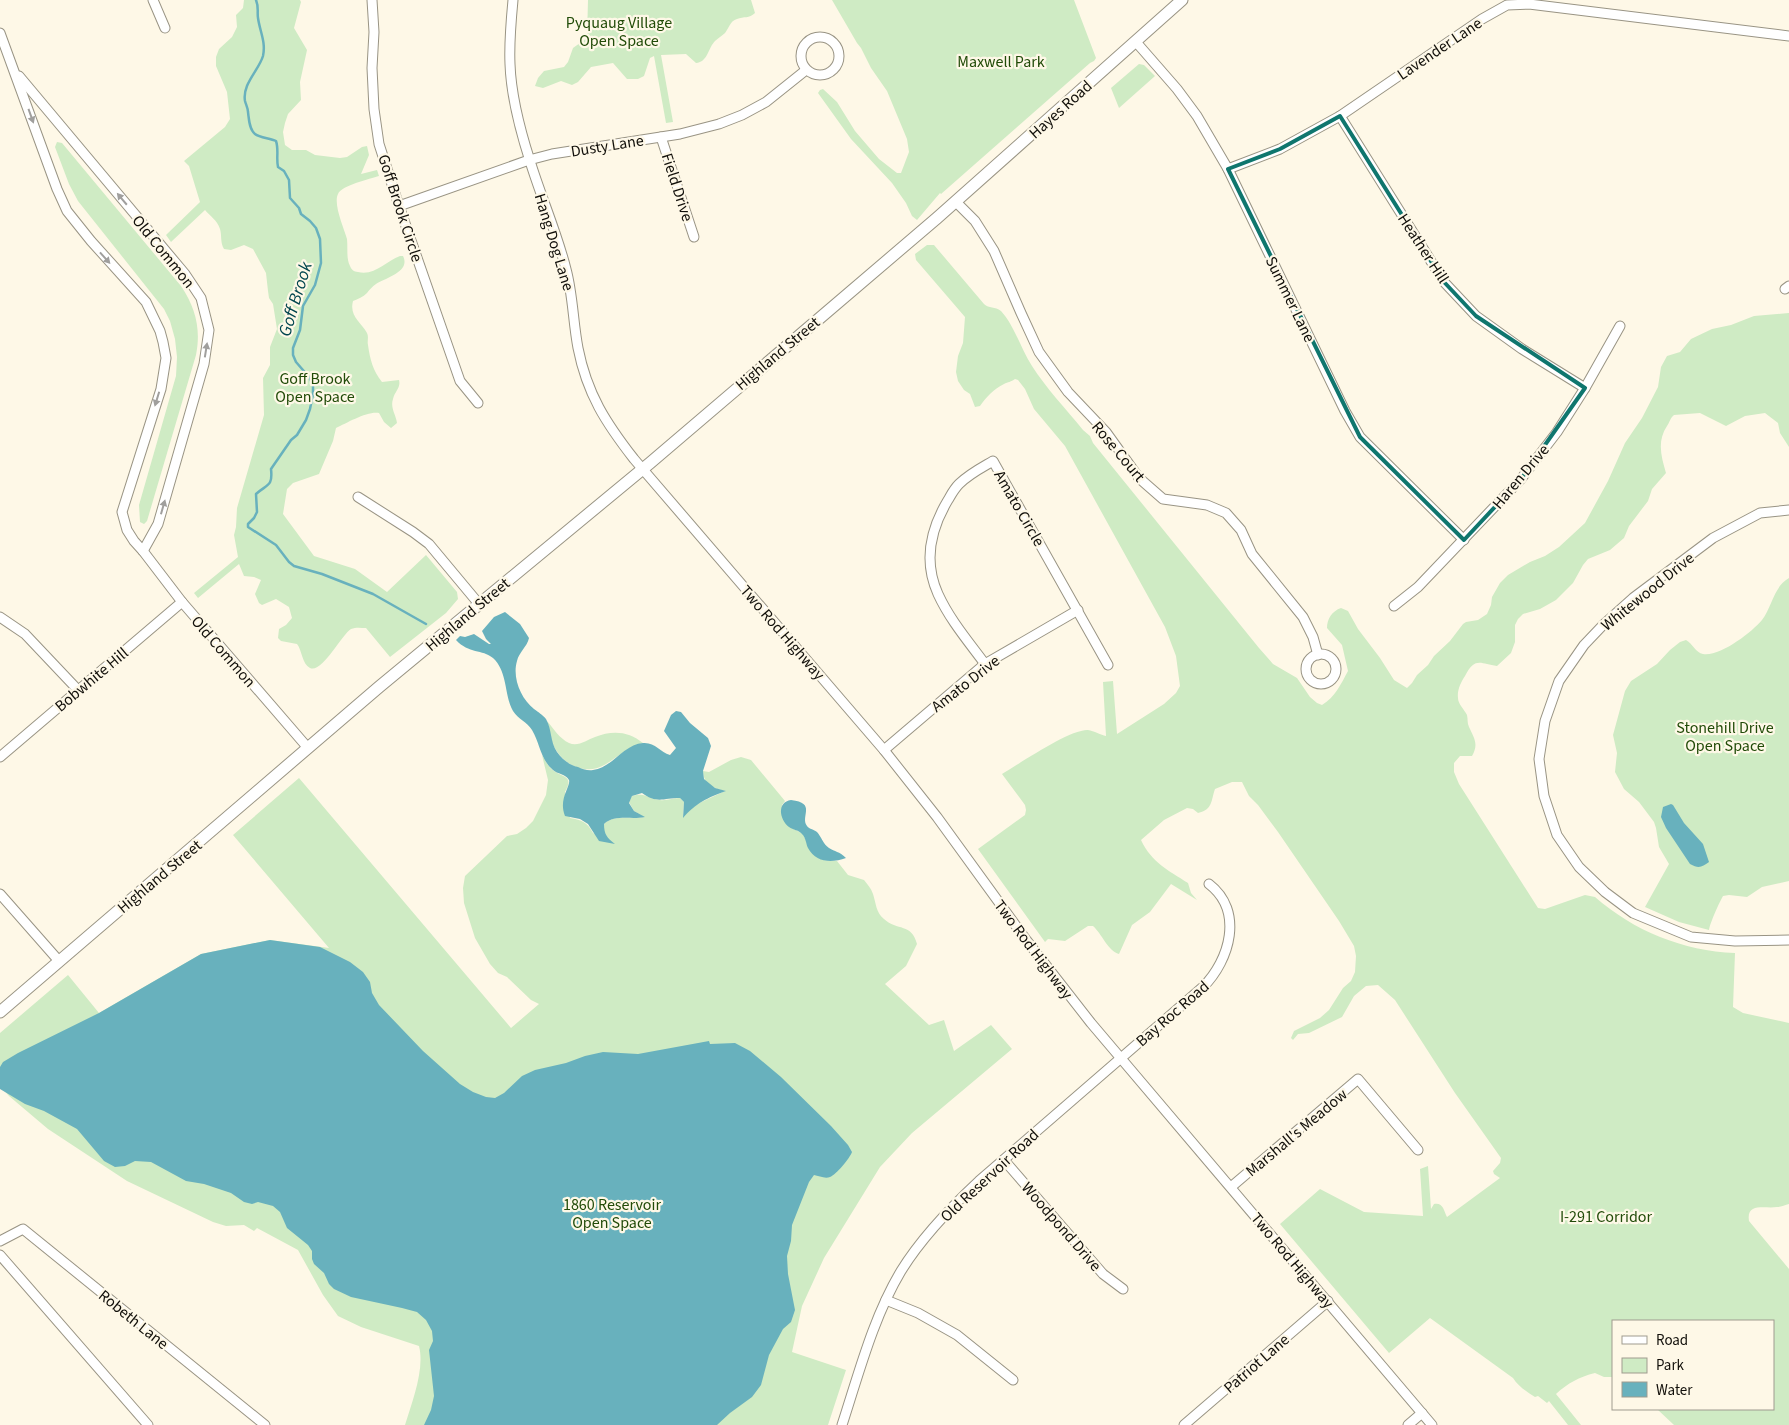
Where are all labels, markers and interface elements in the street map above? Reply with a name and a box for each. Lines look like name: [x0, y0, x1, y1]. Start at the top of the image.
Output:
park label: Pyquaug Village Open Space: [566, 12, 672, 52]
street label: Lavender Lane: [1393, 12, 1486, 85]
park label: Maxwell Park: [957, 51, 1045, 73]
street label: Hayes Road: [1024, 75, 1097, 144]
one-way arrow: [27, 109, 35, 124]
street label: Dusty Lane: [569, 129, 645, 163]
street label: Field Drive: [656, 150, 698, 224]
street label: Goff Brook Circle: [372, 152, 428, 265]
street label: Hang Dog Lane: [529, 191, 579, 294]
one-way arrow: [117, 193, 128, 206]
street label: Heather Hill: [1392, 209, 1454, 288]
street label: Old Common: [127, 210, 200, 293]
one-way arrow: [99, 251, 111, 263]
street label: Summer Lane: [1260, 253, 1320, 346]
water label: Goff Brook: [272, 258, 319, 339]
street label: Highland Street: [731, 311, 825, 396]
one-way arrow: [202, 342, 210, 358]
park label: Goff Brook Open Space: [275, 368, 355, 408]
one-way arrow: [153, 392, 161, 407]
street label: Rose Court: [1086, 417, 1150, 487]
street label: Haren Drive: [1487, 439, 1554, 514]
street label: Amato Circle: [988, 466, 1050, 551]
one-way arrow: [159, 499, 167, 514]
street label: Whitewood Drive: [1596, 547, 1699, 636]
street label: Highland Street: [421, 572, 515, 657]
street label: Two Rod Highway: [735, 581, 830, 685]
street label: Old Common: [186, 611, 261, 692]
street label: Bobwhite Hill: [50, 642, 133, 717]
street label: Amato Drive: [927, 650, 1005, 718]
park label: Stonehill Drive Open Space: [1676, 717, 1774, 757]
street label: Highland Street: [113, 834, 207, 919]
street label: Two Rod Highway: [989, 895, 1078, 1004]
street label: Bay Roc Road: [1131, 976, 1214, 1052]
street label: Marshall's Meadow: [1241, 1083, 1353, 1182]
street label: Old Reservoir Road: [936, 1124, 1044, 1227]
street label: Woodpond Drive: [1016, 1177, 1106, 1276]
park label: 1860 Reservoir Open Space: [563, 1194, 661, 1234]
park label: I-291 Corridor: [1560, 1206, 1653, 1228]
street label: Two Rod Highway: [1246, 1208, 1339, 1314]
street label: Robeth Lane: [94, 1285, 173, 1355]
legend: [1612, 1320, 1774, 1410]
street label: Patriot Lane: [1219, 1329, 1294, 1399]
text: Road: [1656, 1330, 1688, 1351]
text: Park: [1656, 1355, 1685, 1376]
text: Water: [1656, 1380, 1693, 1401]

